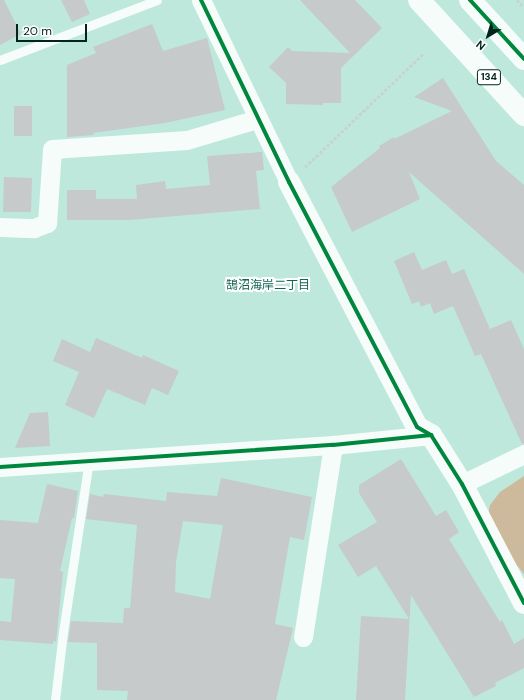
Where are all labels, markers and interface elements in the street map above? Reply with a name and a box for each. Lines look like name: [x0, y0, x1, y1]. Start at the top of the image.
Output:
scale bar: [18, 16, 89, 42]
north arrow: [468, 16, 508, 56]
text: 20 m: [23, 23, 52, 39]
text: N: [473, 37, 488, 53]
road number: 134: [476, 69, 502, 85]
district label: 鵠沼海岸二丁目: [226, 279, 310, 293]

